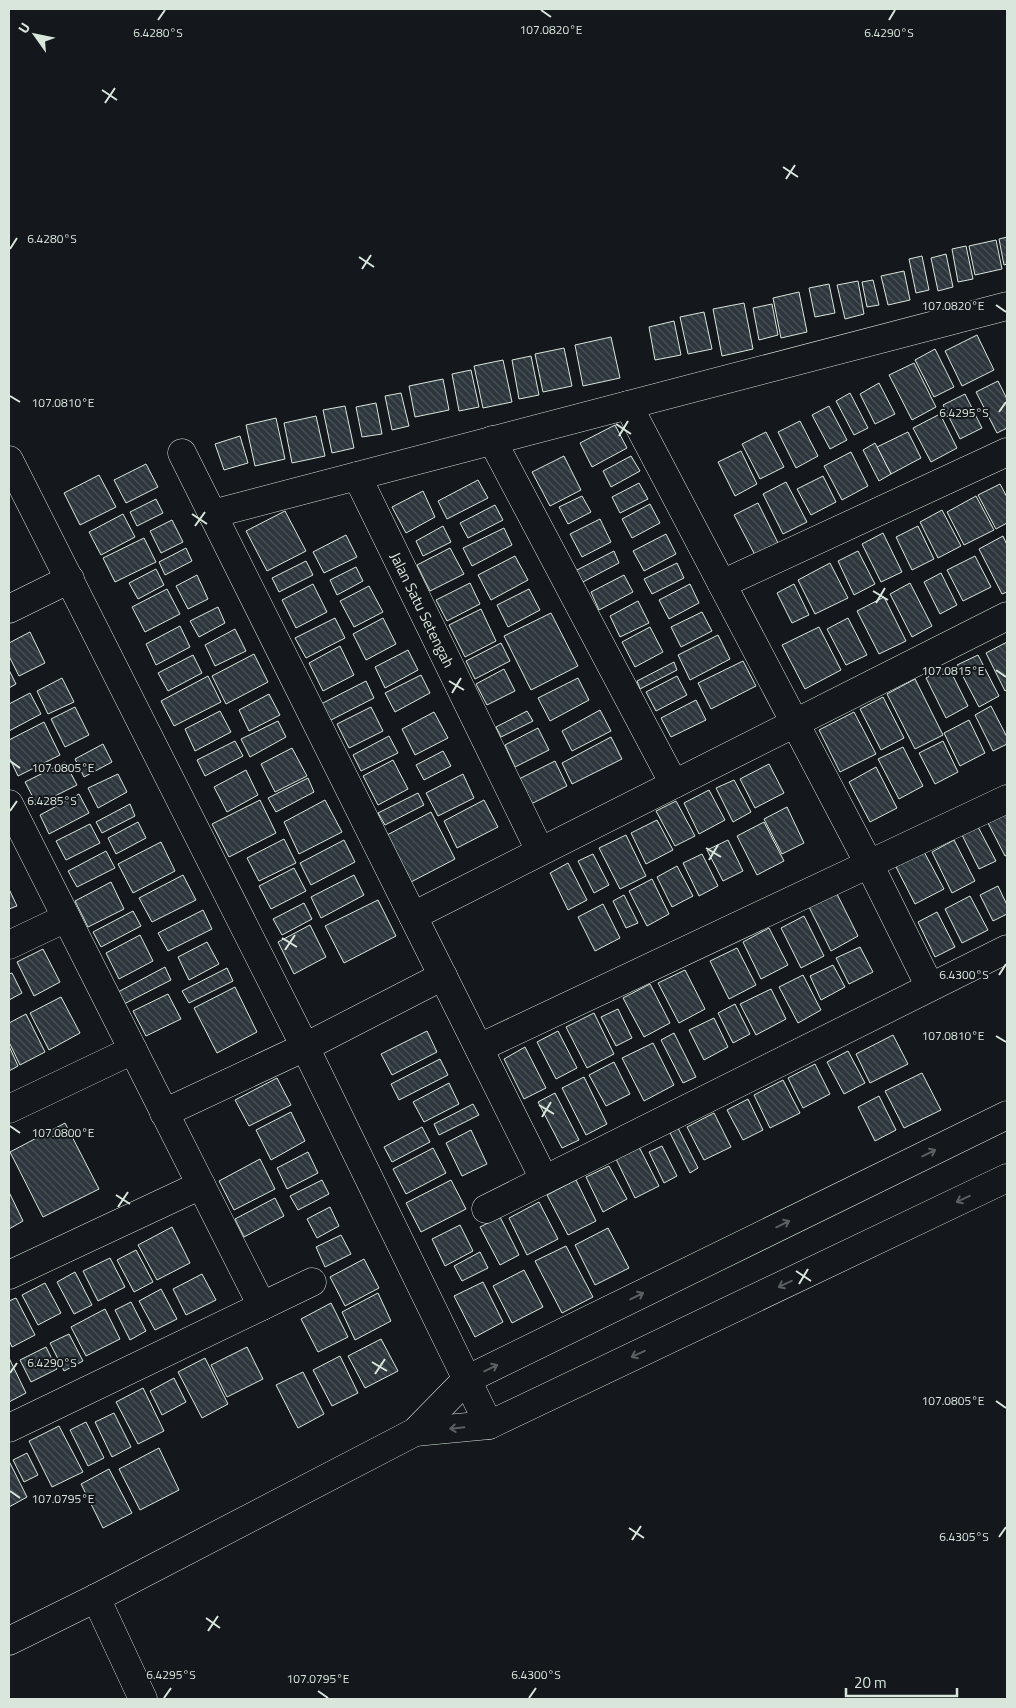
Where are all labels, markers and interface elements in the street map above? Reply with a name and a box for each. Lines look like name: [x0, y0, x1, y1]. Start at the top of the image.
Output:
north arrow: [10, 10, 60, 60]
text: U: [12, 18, 35, 37]
text: 107.0820°E: [520, 20, 583, 39]
text: 6.4280°S: [133, 23, 183, 42]
text: 6.4290°S: [864, 23, 914, 42]
text: 6.4280°S: [27, 229, 77, 248]
text: 107.0820°E: [922, 296, 985, 315]
text: 107.0810°E: [32, 393, 95, 412]
text: 6.4295°S: [939, 403, 989, 422]
street label: Jalan Satu Setengah: [384, 548, 460, 672]
text: 107.0815°E: [922, 661, 985, 680]
text: 107.0805°E: [32, 758, 95, 777]
text: 6.4285°S: [27, 791, 77, 810]
text: 6.4300°S: [939, 965, 989, 984]
text: 107.0810°E: [922, 1026, 985, 1045]
text: 107.0800°E: [32, 1123, 95, 1142]
one-way arrow: [921, 1148, 936, 1157]
one-way arrow: [956, 1195, 971, 1204]
one-way arrow: [775, 1219, 790, 1229]
one-way arrow: [778, 1280, 793, 1289]
one-way arrow: [629, 1291, 644, 1300]
one-way arrow: [631, 1349, 646, 1359]
text: 6.4290°S: [27, 1353, 77, 1372]
one-way arrow: [483, 1362, 498, 1372]
text: 107.0805°E: [922, 1391, 985, 1410]
one-way arrow: [449, 1423, 465, 1433]
text: 107.0795°E: [32, 1489, 95, 1508]
text: 6.4305°S: [939, 1527, 989, 1546]
text: 6.4295°S: [146, 1665, 196, 1684]
text: 6.4300°S: [511, 1665, 561, 1684]
scale bar: [846, 1666, 957, 1698]
text: 107.0795°E: [287, 1669, 350, 1688]
text: 20 m: [854, 1671, 887, 1694]

